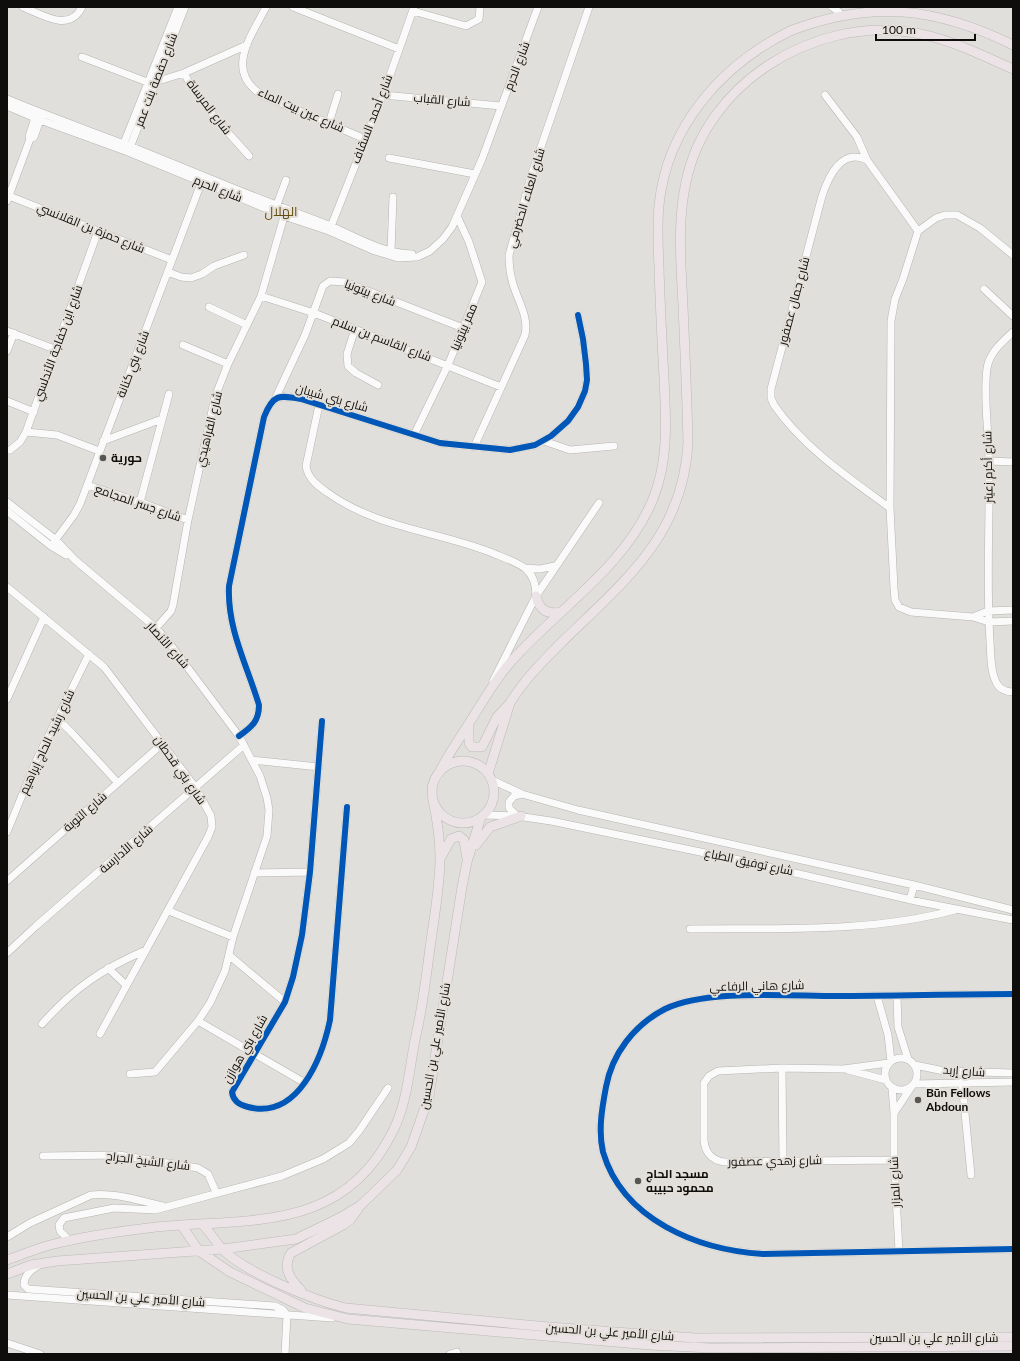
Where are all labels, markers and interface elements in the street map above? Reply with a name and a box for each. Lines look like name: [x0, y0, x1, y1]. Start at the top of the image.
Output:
scale bar: [876, 16, 975, 42]
text: 100 m: [882, 22, 916, 37]
street label: شارع حفصة بنت عمر: [130, 31, 181, 130]
street label: شارع الحرم: [500, 39, 534, 93]
street label: شارع أحمد السقاف: [348, 72, 396, 166]
street label: شارع المرساة: [183, 76, 235, 138]
street label: شارع عين بيت الماء: [255, 84, 347, 136]
street label: شارع القباب: [413, 90, 471, 110]
street label: شارع العلاء الحضرمي: [503, 146, 551, 250]
street label: شارع الحرم: [191, 172, 245, 206]
street label: شارع حمزة بن القلانسي: [34, 199, 147, 259]
district label: الهلال: [264, 203, 298, 220]
street label: شارع جمال عصفور: [774, 255, 813, 348]
street label: شارع بيتونيا: [342, 276, 398, 310]
street label: شارع ابن خفاجة الأندلسي: [30, 283, 88, 404]
street label: ممر بيتونيا: [447, 301, 480, 353]
street label: شارع القاسم بن سلام: [330, 313, 434, 365]
street label: شارع بني كنانة: [113, 328, 155, 401]
street label: شارع بني شيبان: [293, 380, 370, 418]
street label: شارع الفراهيدي: [192, 389, 228, 469]
street label: شارع أكرم زعيتر: [979, 431, 997, 504]
place label: حورية: [111, 450, 142, 466]
marker: حورية: [98, 453, 108, 463]
street label: شارع جسر المجامع: [93, 481, 183, 525]
street label: شارع الأنصار: [142, 618, 193, 672]
street label: شارع رشيد الحاج إبراهيم: [16, 687, 78, 797]
street label: شارع بني قحطان: [149, 732, 210, 809]
street label: شارع التوبة: [60, 788, 110, 836]
street label: شارع الأدارسة: [96, 821, 156, 877]
street label: شارع توفيق الطباع: [703, 845, 795, 879]
street label: شارع هاني الرفاعي: [709, 977, 805, 997]
street label: شارع الأمير علي بن الحسين: [416, 981, 456, 1111]
street label: شارع بني هوازن: [219, 1012, 273, 1087]
street label: شارع إربد: [942, 1062, 986, 1080]
place label: Būn Fellows Abdoun: [925, 1085, 991, 1114]
marker: Būn Fellows Abdoun: [913, 1095, 923, 1105]
street label: شارع الشيخ الجراح: [105, 1148, 191, 1174]
street label: شارع زهدي عصفور: [727, 1152, 822, 1172]
street label: شارع المزار: [886, 1156, 904, 1209]
place label: مسجد الحاج محمود حبيبه: [646, 1166, 714, 1196]
marker: مسجد الحاج محمود حبيبه: [633, 1176, 643, 1186]
street label: شارع الأمير علي بن الحسين: [76, 1286, 206, 1312]
street label: شارع الأمير علي بن الحسين: [545, 1320, 675, 1346]
street label: شارع الأمير علي بن الحسين: [870, 1330, 998, 1348]

